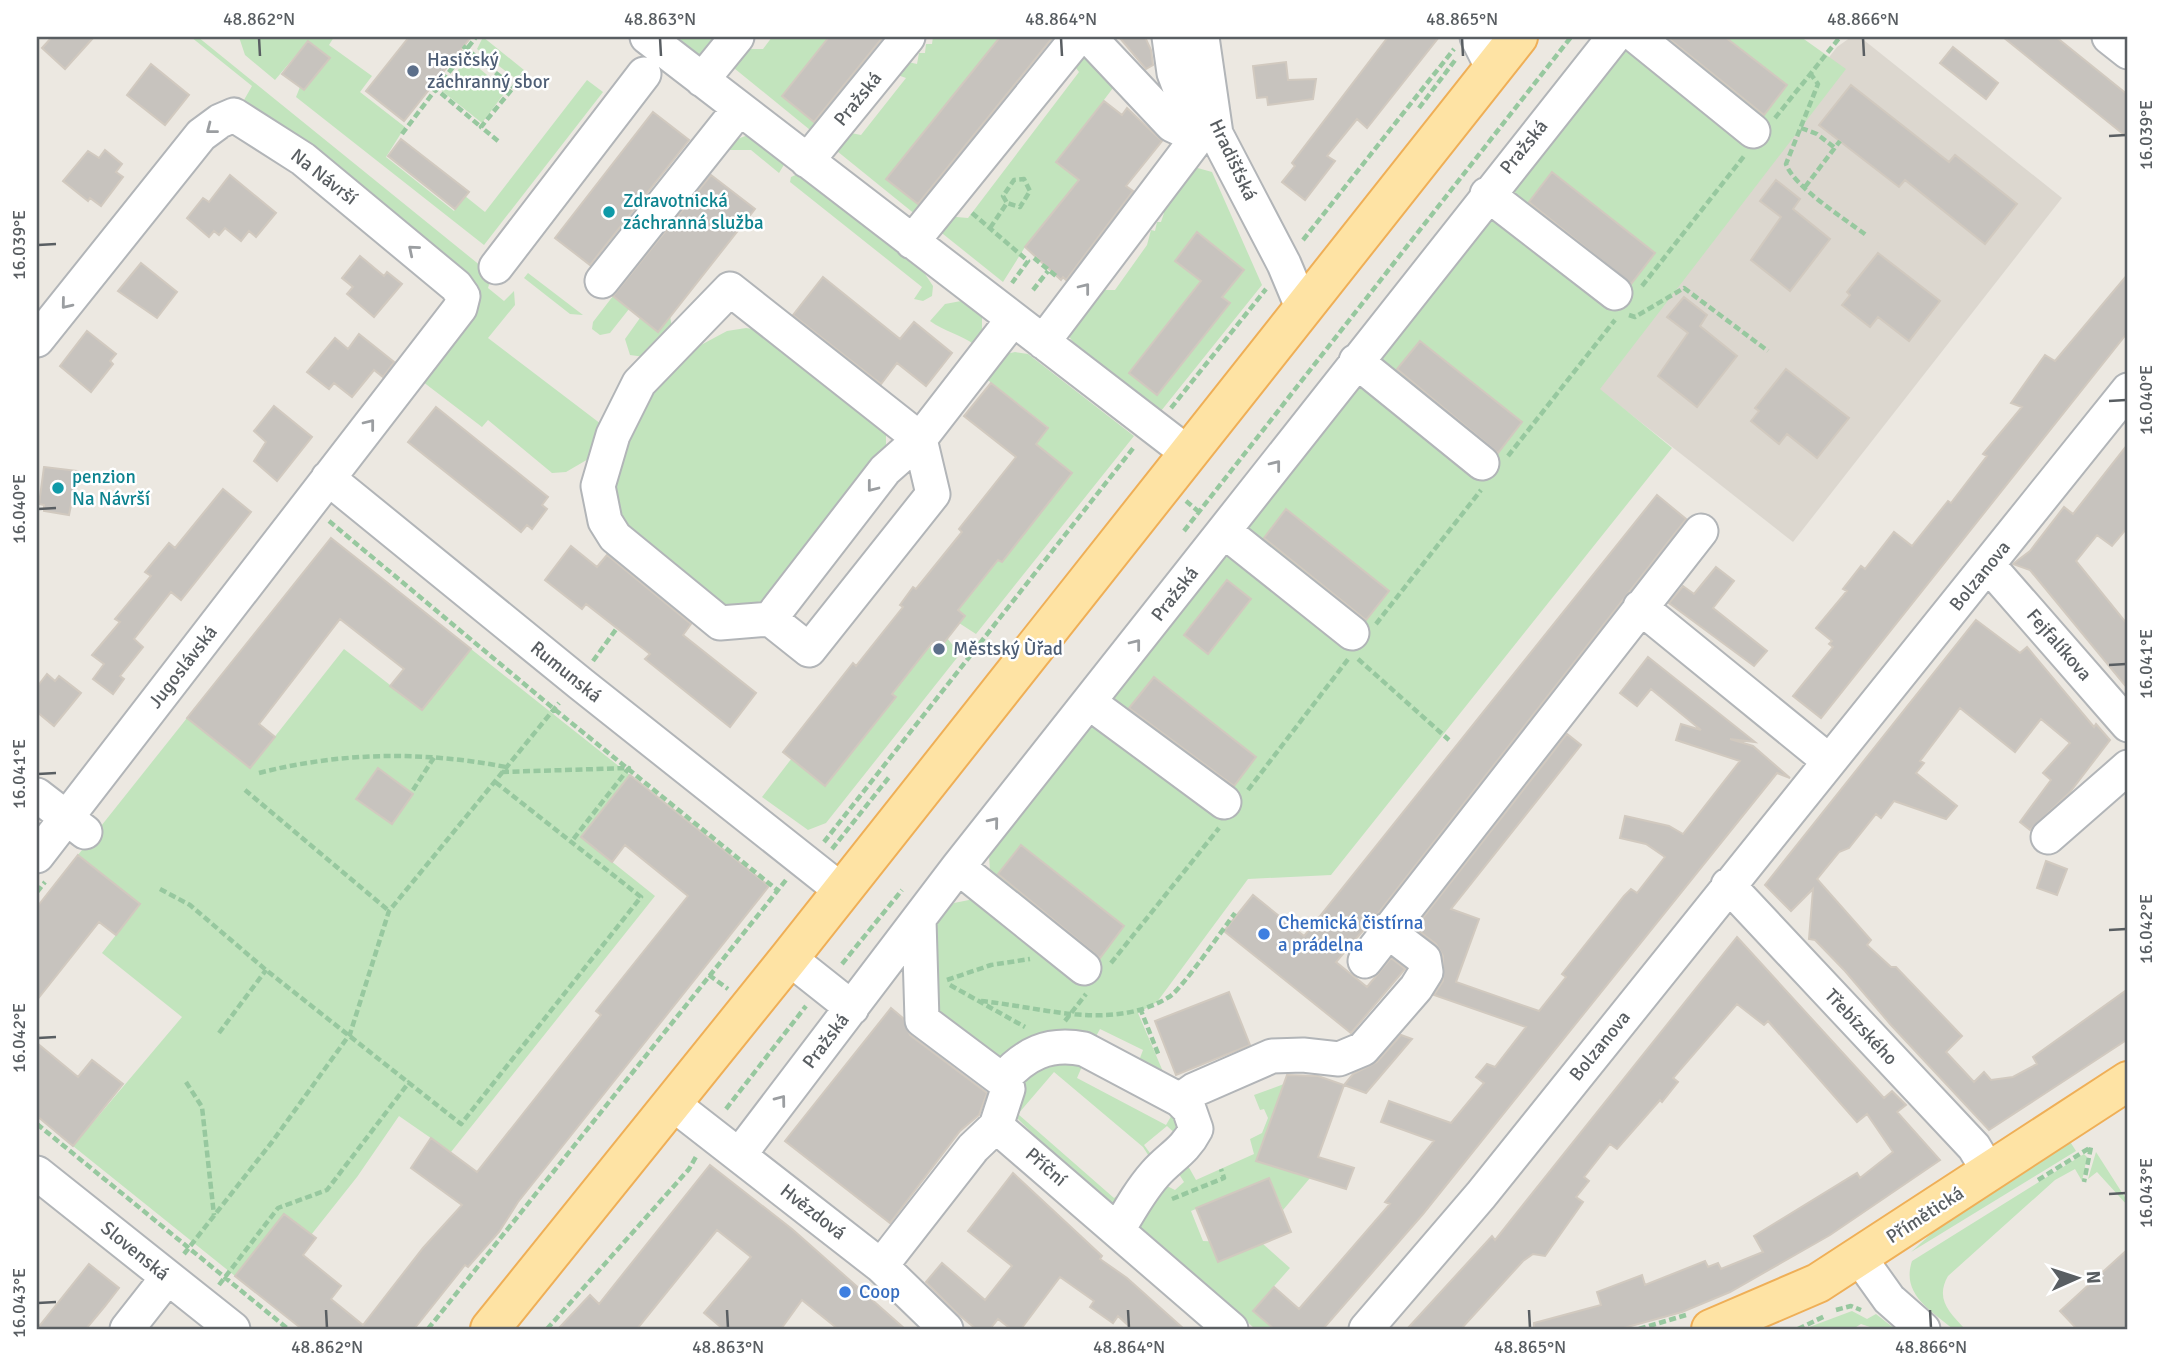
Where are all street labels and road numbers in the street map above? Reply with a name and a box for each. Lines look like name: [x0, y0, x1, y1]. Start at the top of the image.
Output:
street label: Pražská: [829, 67, 887, 131]
street label: Hradišťská: [1204, 115, 1262, 205]
street label: Pražská: [1495, 115, 1553, 179]
street label: Na Návrší: [286, 143, 363, 211]
street label: Bolzanova: [1944, 536, 2016, 616]
street label: Pražská: [1146, 562, 1204, 626]
street label: Fejfalíkova: [2021, 604, 2097, 686]
street label: Jugoslávská: [143, 621, 223, 713]
street label: Rumunská: [526, 636, 606, 708]
street label: Třebízského: [1819, 984, 1903, 1070]
street label: Bolzanova: [1564, 1006, 1636, 1086]
street label: Pražská: [797, 1009, 855, 1073]
street label: Příční: [1020, 1142, 1072, 1192]
street label: Hvězdová: [775, 1179, 851, 1245]
street label: Přímětická: [1882, 1181, 1968, 1249]
street label: Slovenská: [96, 1216, 174, 1286]

